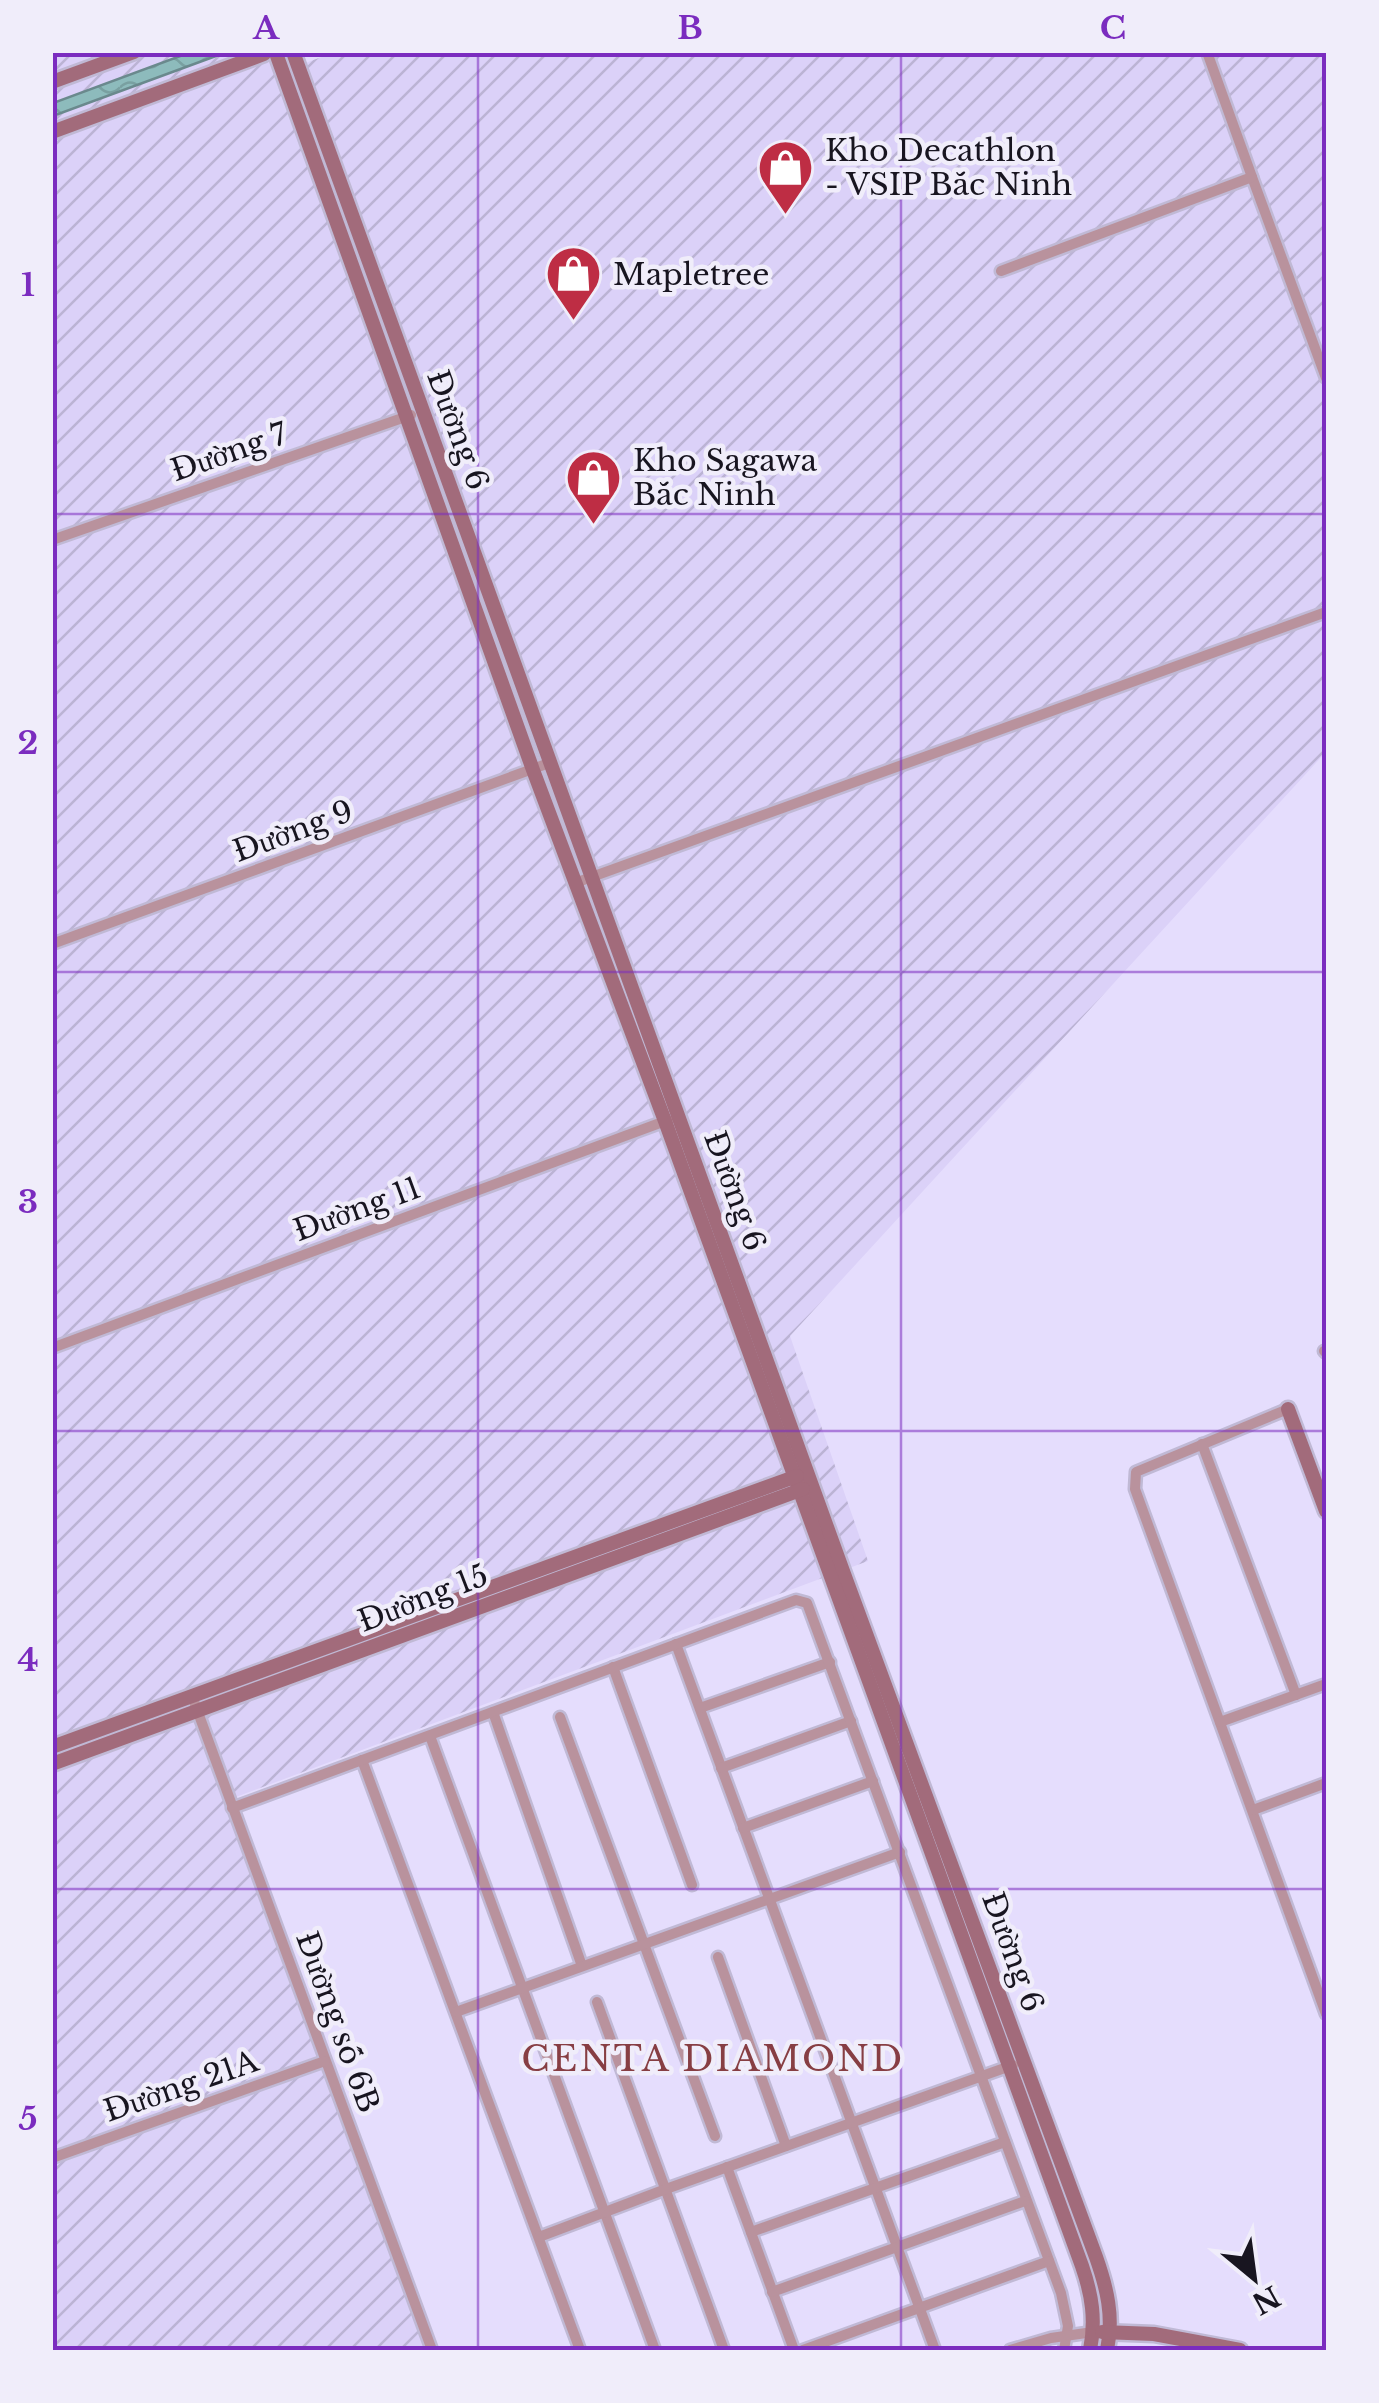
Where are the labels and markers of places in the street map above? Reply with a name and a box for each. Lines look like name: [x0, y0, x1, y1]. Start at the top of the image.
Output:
place label: Kho Decathlon - VSIP Bắc Ninh: [825, 132, 1072, 203]
shop icon: Kho Decathlon - VSIP Bắc Ninh: [756, 137, 816, 216]
shop icon: Mapletree: [544, 244, 604, 323]
place label: Mapletree: [613, 256, 769, 293]
place label: Kho Sagawa Bắc Ninh: [633, 442, 817, 513]
shop icon: Kho Sagawa Bắc Ninh: [564, 447, 624, 526]

